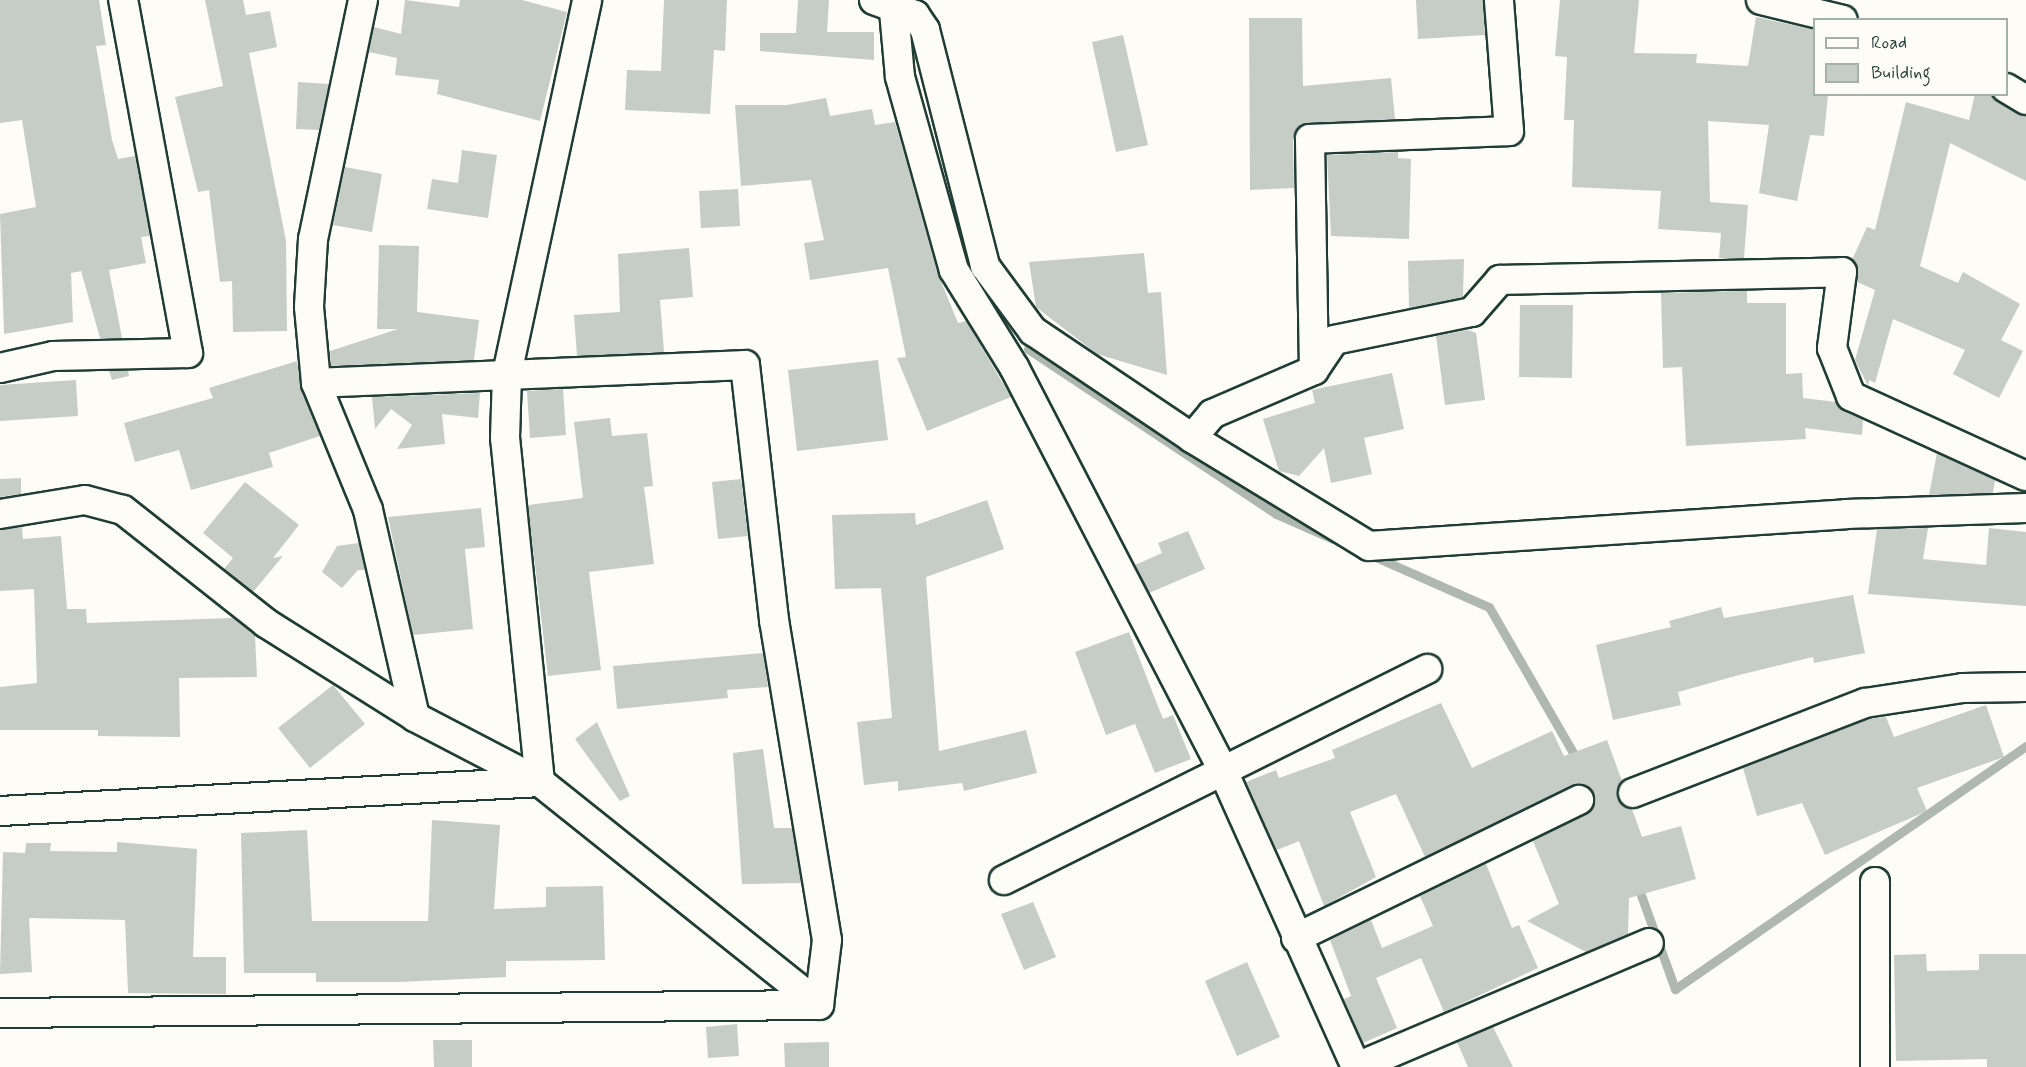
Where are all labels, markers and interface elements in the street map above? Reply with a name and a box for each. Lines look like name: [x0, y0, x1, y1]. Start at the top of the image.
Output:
legend: [1813, 18, 2008, 96]
text: Road: [1871, 31, 1907, 55]
text: Building: [1871, 61, 1931, 85]

